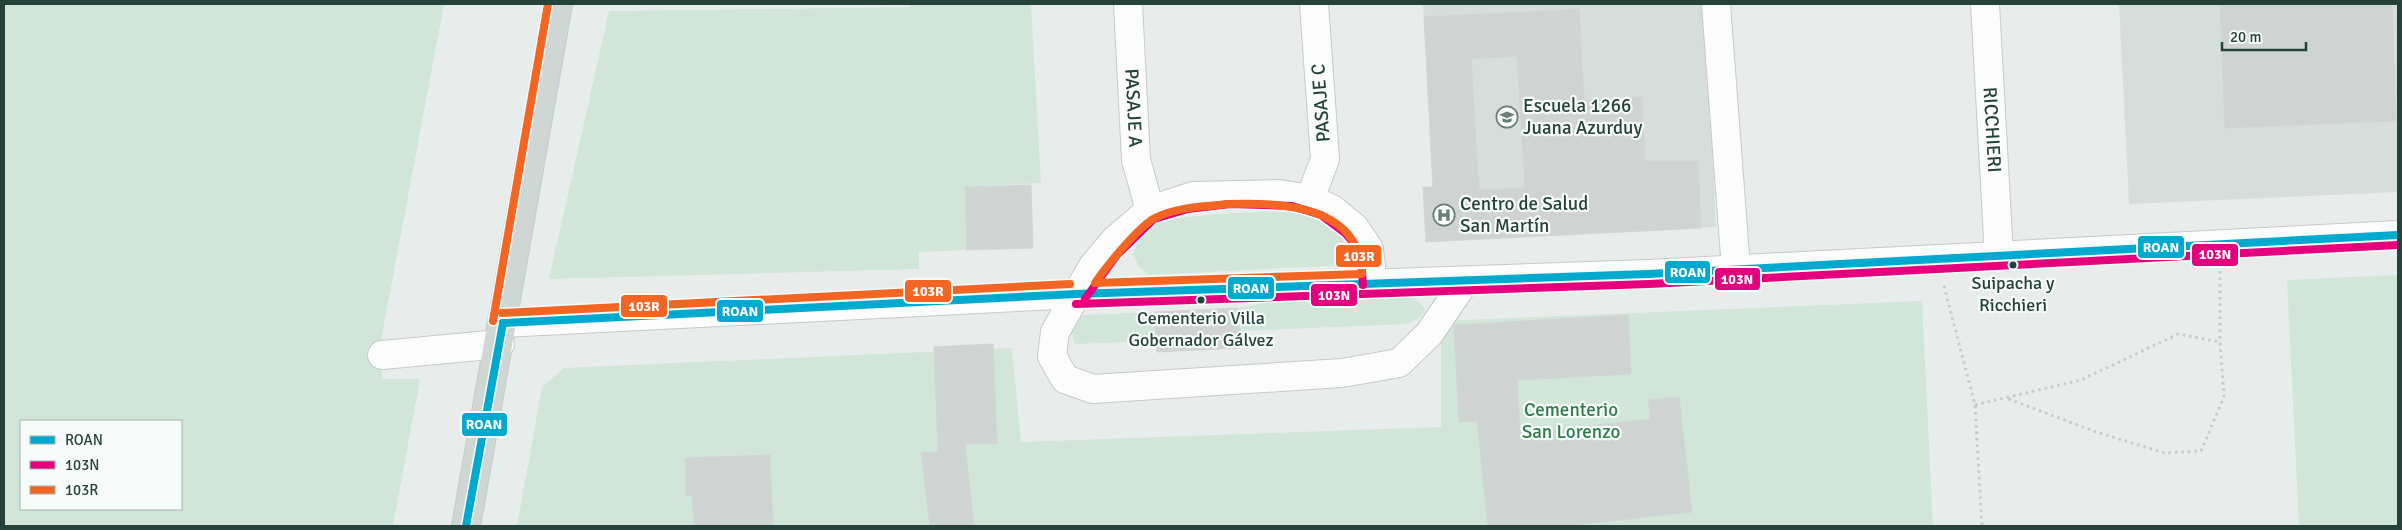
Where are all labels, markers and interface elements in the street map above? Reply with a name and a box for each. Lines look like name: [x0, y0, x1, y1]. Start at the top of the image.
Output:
scale bar: [2222, 20, 2306, 52]
text: 20 m: [2230, 28, 2261, 46]
street label: PASAJE C: [1306, 63, 1336, 143]
street label: PASAJE A: [1119, 68, 1147, 148]
street label: RICCHIERI: [1978, 86, 2006, 173]
place label: Escuela 1266 Juana Azurduy: [1523, 94, 1642, 140]
school or university icon: Escuela 1266 Juana Azurduy: [1495, 105, 1519, 129]
place label: Centro de Salud San Martín: [1460, 192, 1588, 238]
hospital icon: Centro de Salud San Martín: [1432, 203, 1456, 227]
line badge: ROAN: [2137, 235, 2185, 259]
text: ROAN: [2143, 239, 2179, 256]
line badge: 103N: [2191, 243, 2239, 267]
line badge: 103R: [1335, 244, 1382, 268]
text: 103N: [2199, 246, 2231, 263]
text: 103R: [1343, 248, 1375, 265]
line badge: ROAN: [1664, 260, 1711, 284]
marker: Suipacha y Ricchieri: [2008, 260, 2018, 270]
text: ROAN: [1670, 264, 1706, 281]
line badge: 103N: [1714, 267, 1761, 291]
text: 103N: [1721, 271, 1753, 288]
place label: Suipacha y Ricchieri: [1971, 272, 2055, 316]
line badge: ROAN: [1227, 276, 1275, 300]
line badge: 103R: [904, 279, 952, 303]
text: ROAN: [1233, 280, 1269, 297]
text: 103R: [912, 283, 944, 300]
line badge: 103N: [1310, 283, 1358, 307]
text: 103N: [1318, 287, 1350, 304]
line badge: 103R: [620, 294, 668, 318]
marker: Cementerio Villa Gobernador Gálvez: [1196, 295, 1206, 305]
text: 103R: [628, 298, 660, 315]
line badge: ROAN: [716, 299, 764, 323]
text: ROAN: [722, 303, 758, 320]
place label: Cementerio Villa Gobernador Gálvez: [1128, 307, 1274, 351]
park label: Cementerio San Lorenzo: [1522, 398, 1620, 444]
line badge: ROAN: [461, 412, 508, 437]
text: ROAN: [466, 416, 502, 433]
legend: [20, 420, 182, 510]
text: ROAN: [65, 431, 103, 449]
text: 103N: [65, 456, 100, 474]
text: 103R: [65, 481, 98, 499]

